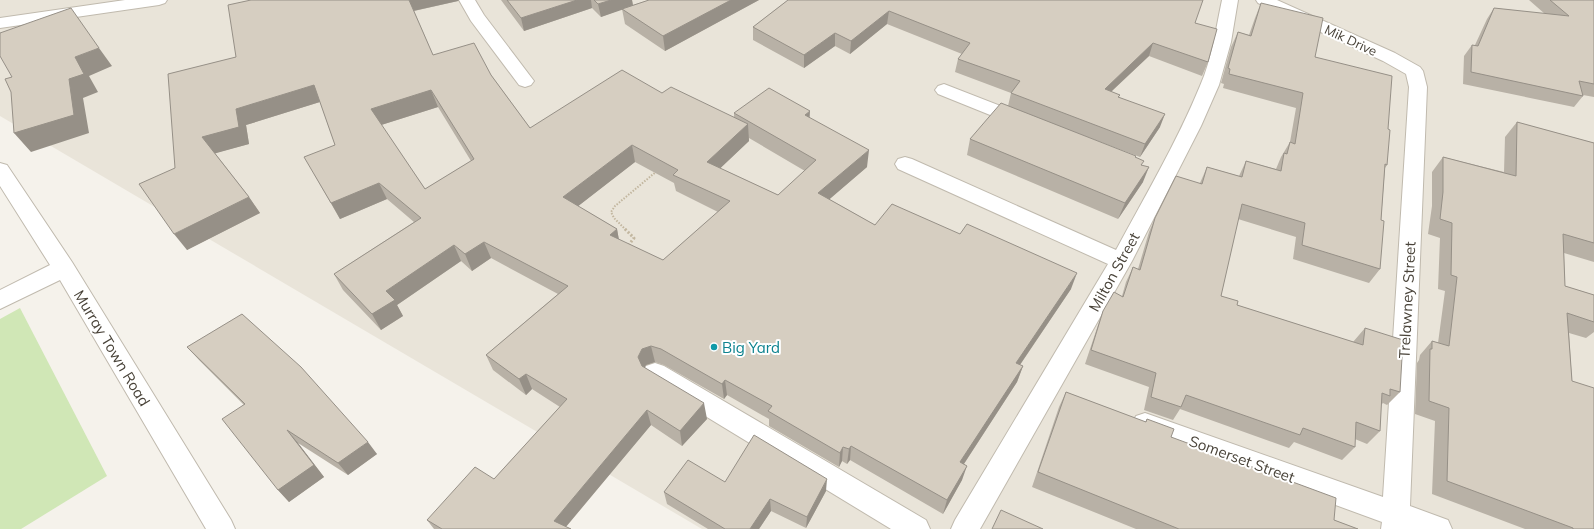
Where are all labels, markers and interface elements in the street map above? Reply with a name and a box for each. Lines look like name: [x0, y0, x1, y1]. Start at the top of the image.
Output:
street label: Mik Drive: [1322, 21, 1380, 59]
street label: Milton Street: [1084, 229, 1144, 315]
street label: Trelawney Street: [1394, 241, 1420, 359]
street label: Murray Town Road: [70, 287, 154, 409]
place label: Big Yard: [722, 338, 780, 357]
marker: Big Yard: [709, 342, 719, 352]
street label: Somerset Street: [1187, 431, 1297, 487]

